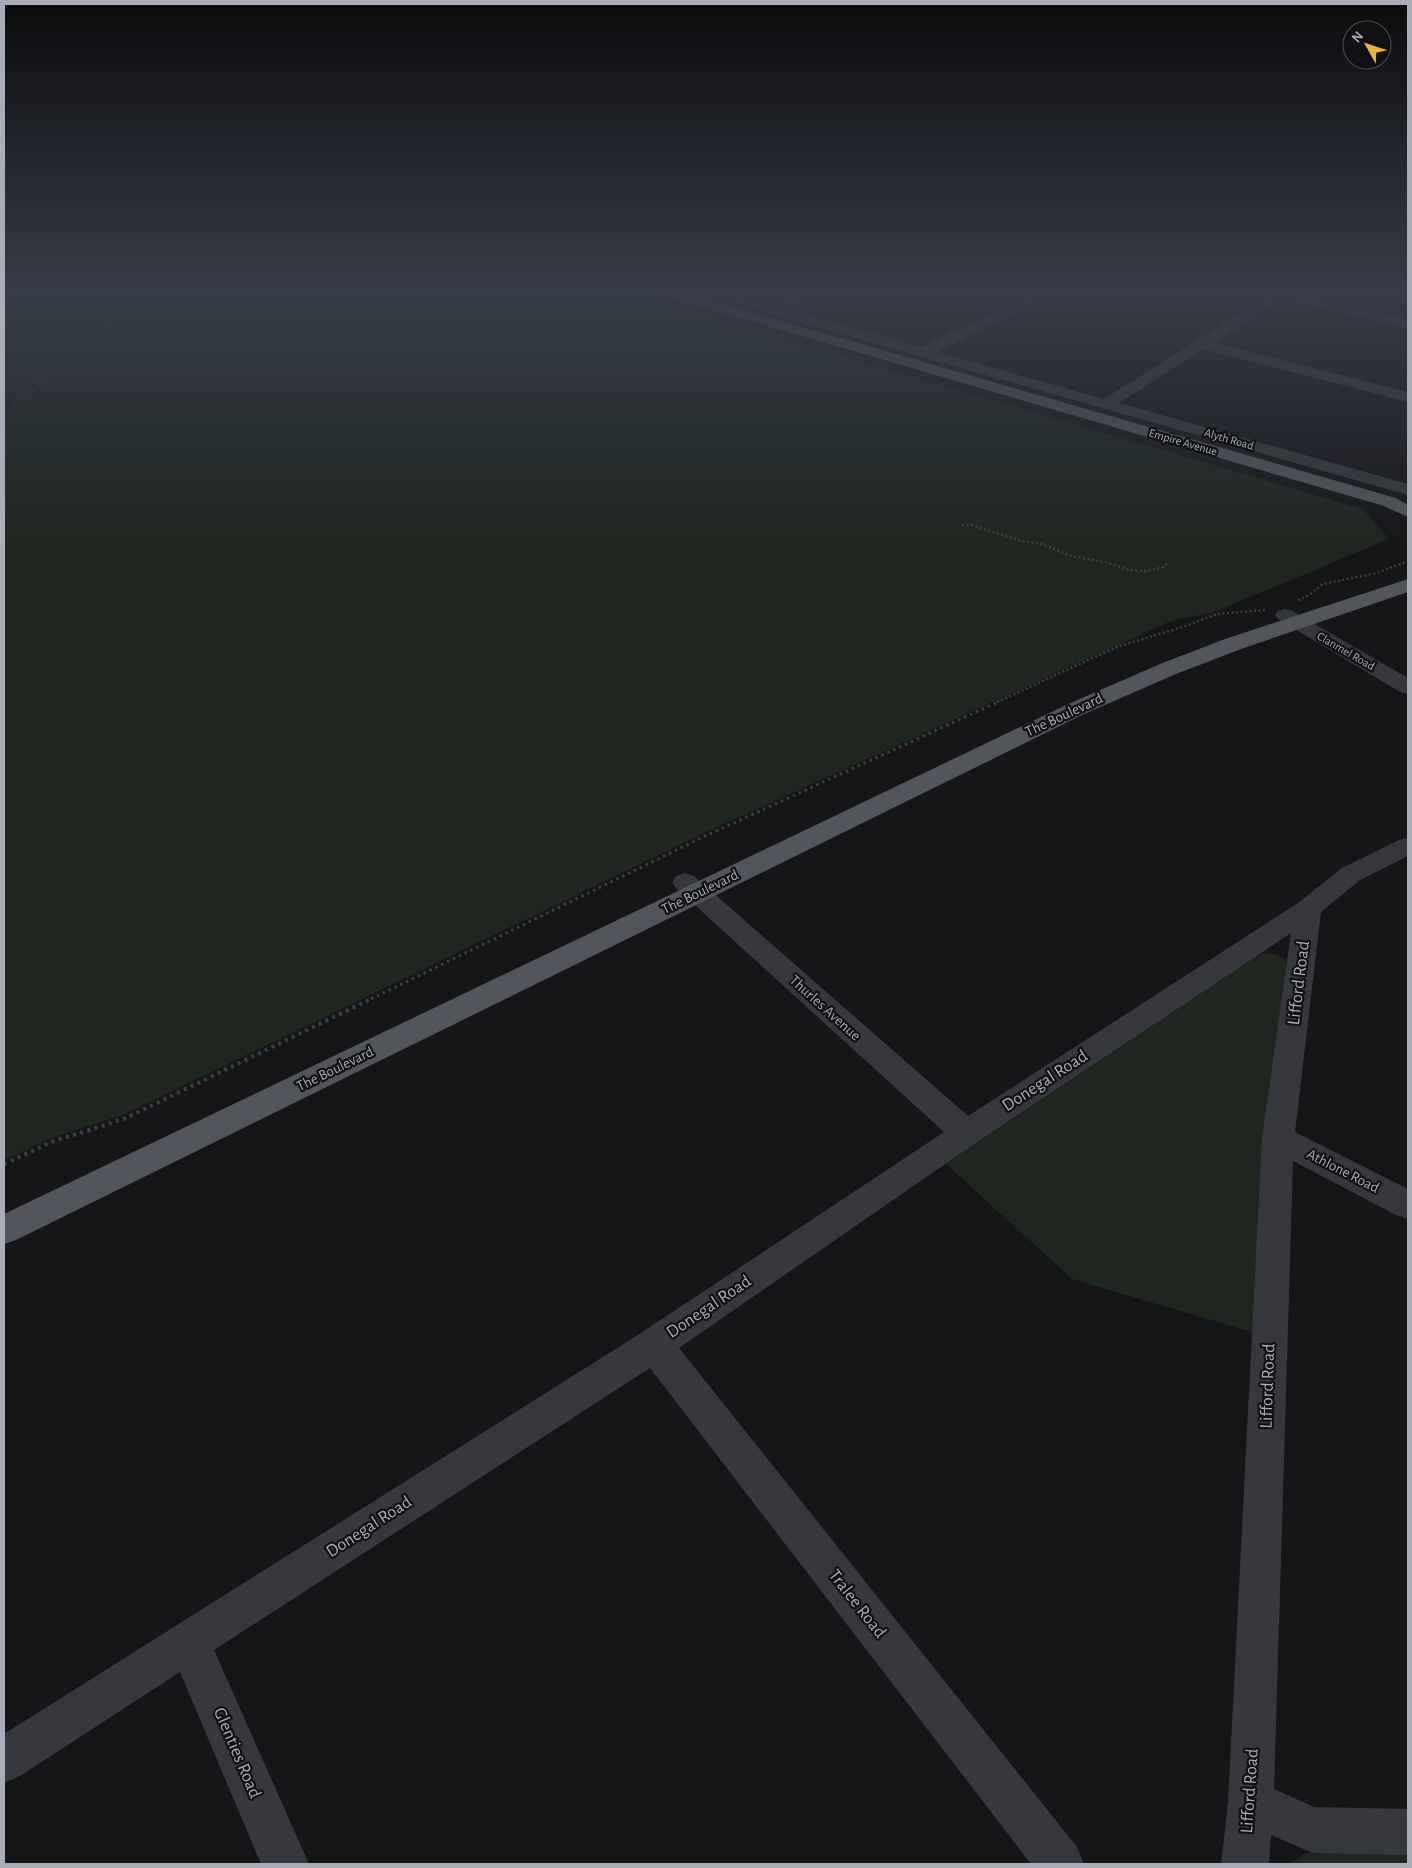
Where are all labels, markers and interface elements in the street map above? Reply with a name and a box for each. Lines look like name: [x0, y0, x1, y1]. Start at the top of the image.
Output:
north arrow: [1342, 20, 1392, 70]
text: N: [1349, 29, 1366, 46]
street label: Empire Avenue: [1147, 426, 1219, 458]
street label: Alyth Road: [1203, 426, 1255, 453]
street label: Clanmel Road: [1315, 630, 1377, 672]
street label: The Boulevard: [1023, 690, 1105, 739]
street label: The Boulevard: [659, 867, 741, 917]
street label: Lifford Road: [1285, 940, 1313, 1026]
street label: Thurles Avenue: [787, 972, 863, 1044]
street label: The Boulevard: [294, 1044, 376, 1094]
street label: Donegal Road: [999, 1047, 1091, 1115]
street label: Athlone Road: [1304, 1146, 1382, 1196]
street label: Donegal Road: [663, 1272, 755, 1342]
street label: Lifford Road: [1258, 1343, 1278, 1429]
street label: Donegal Road: [323, 1493, 415, 1561]
street label: Tralee Road: [825, 1566, 889, 1642]
street label: Glenties Road: [210, 1705, 264, 1801]
street label: Lifford Road: [1238, 1748, 1262, 1834]

